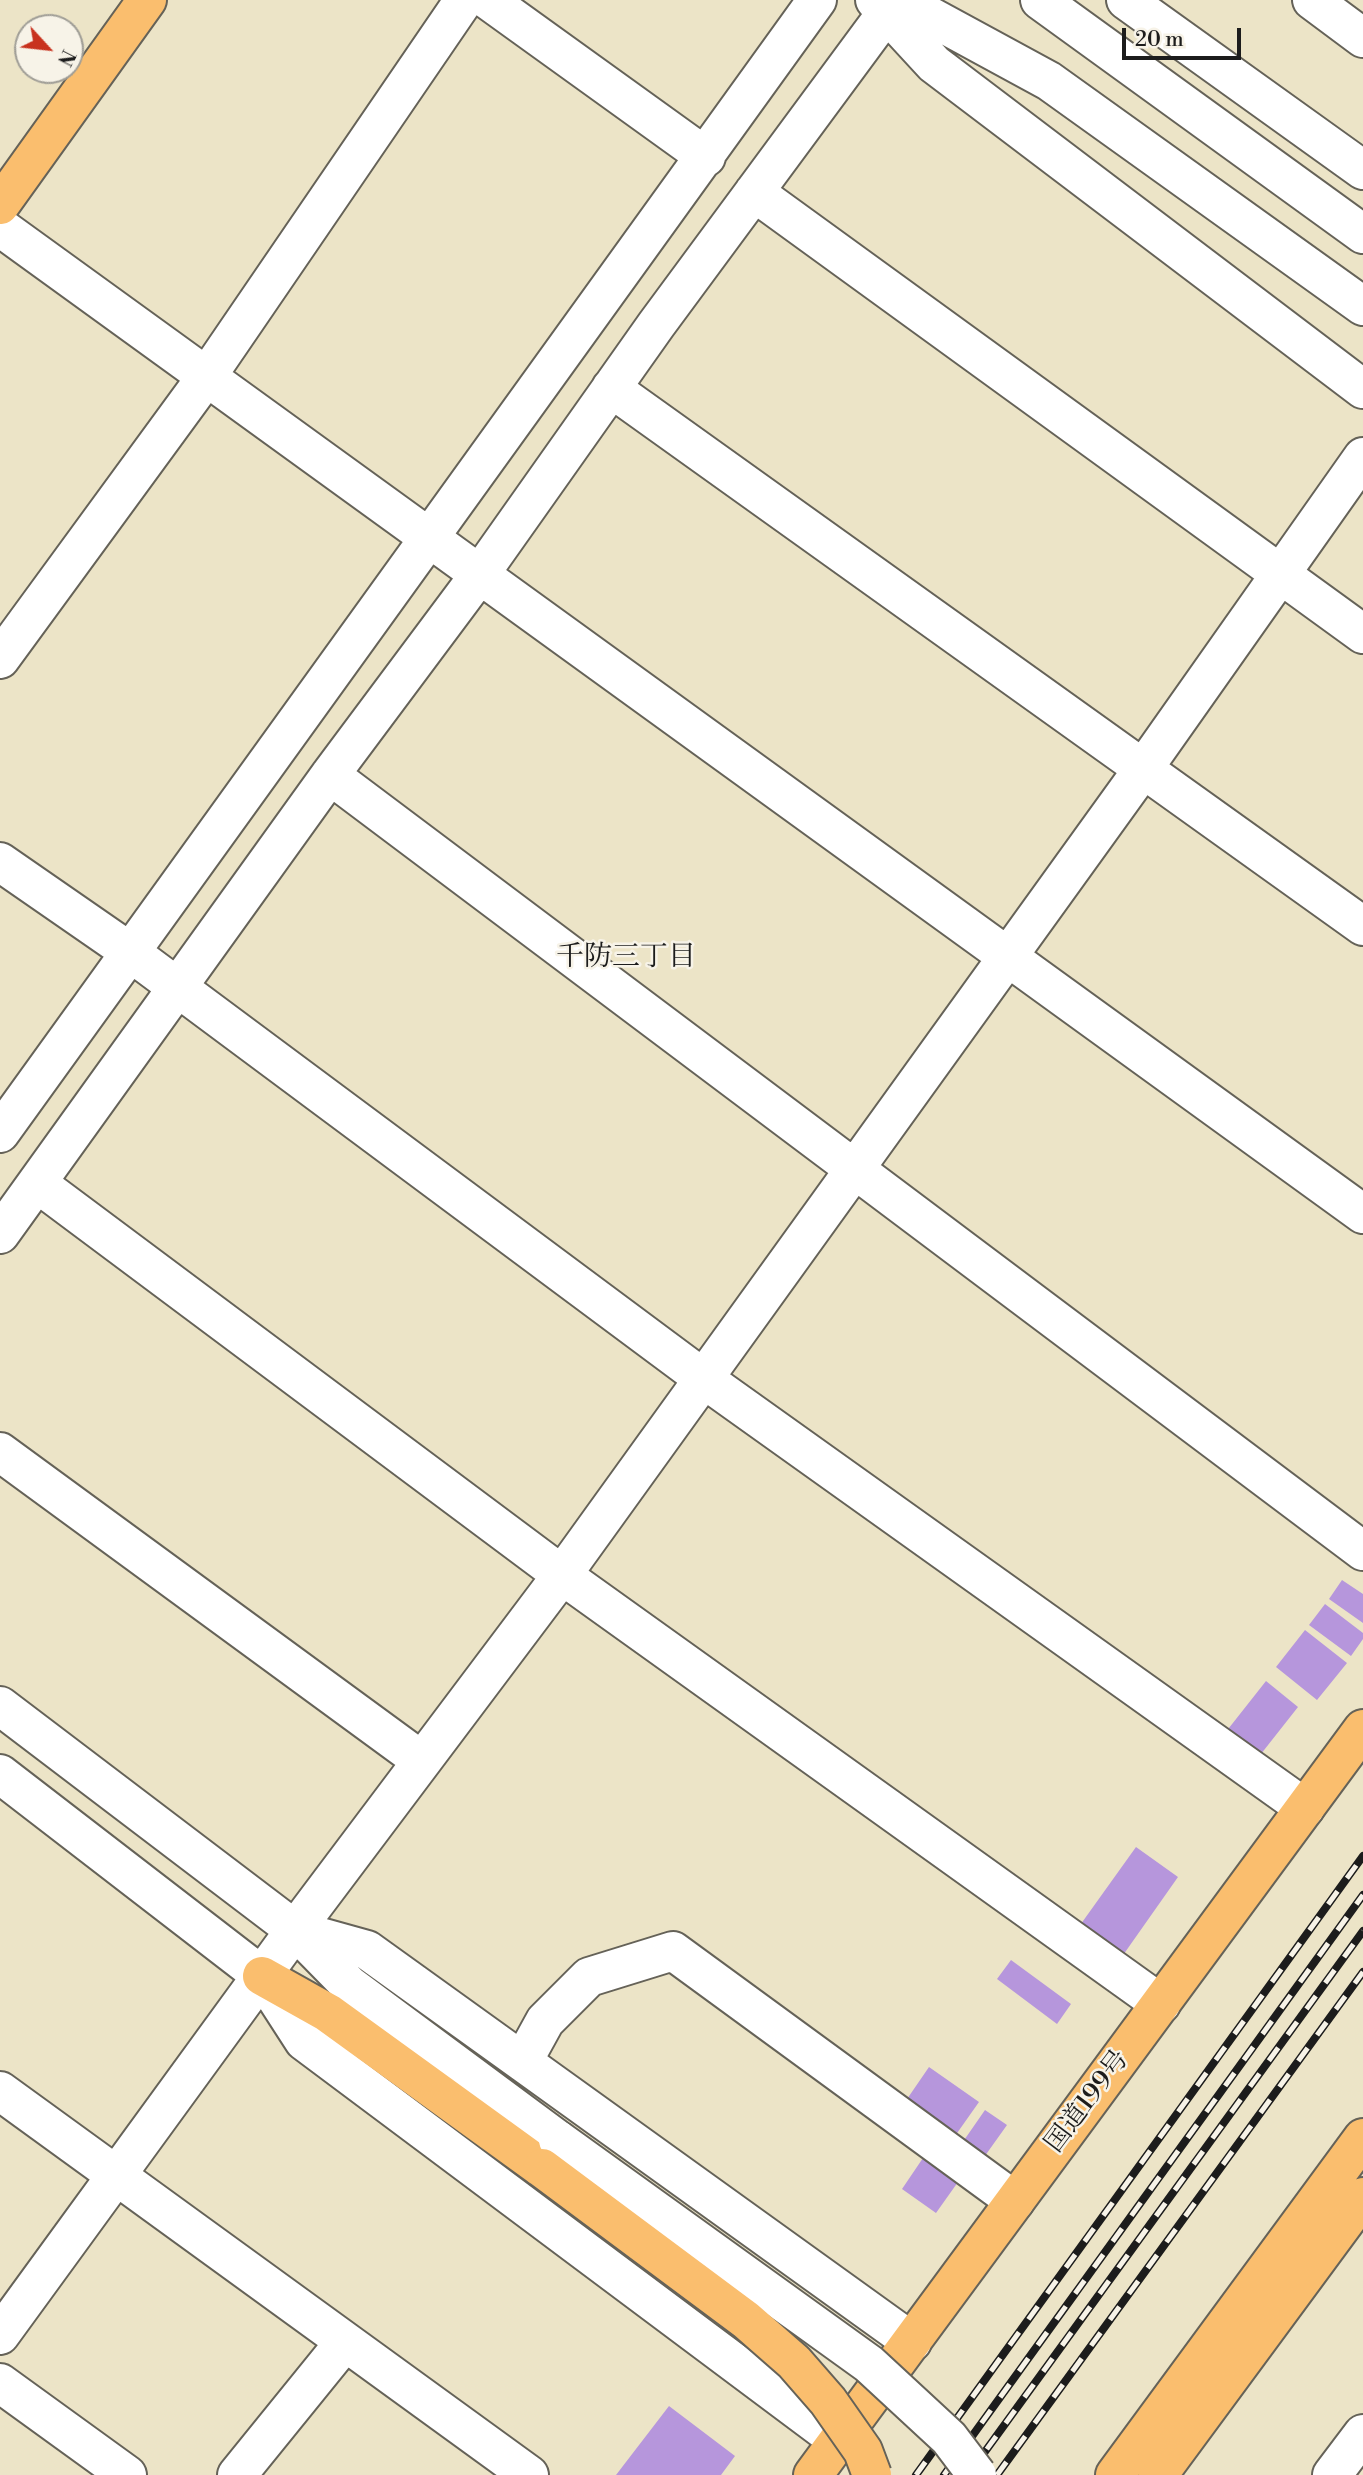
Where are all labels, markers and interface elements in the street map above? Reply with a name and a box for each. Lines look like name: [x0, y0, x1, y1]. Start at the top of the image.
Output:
north arrow: [14, 14, 84, 84]
scale bar: [1125, 14, 1244, 58]
text: 20 m: [1135, 27, 1184, 53]
text: N: [52, 45, 80, 70]
district label: 千防三丁目: [556, 941, 696, 975]
street label: 国道199号: [1039, 2045, 1137, 2159]

